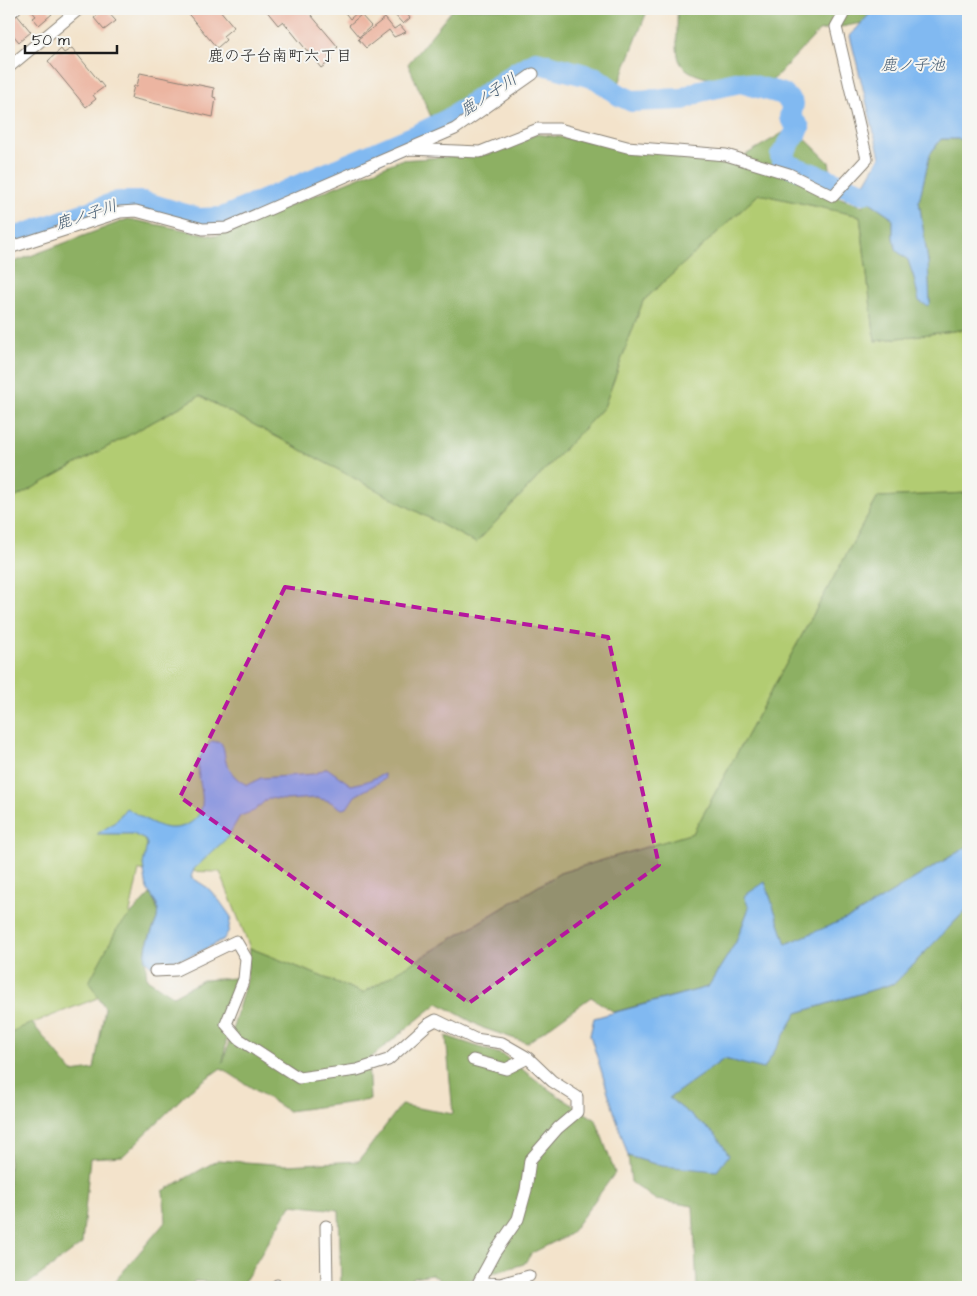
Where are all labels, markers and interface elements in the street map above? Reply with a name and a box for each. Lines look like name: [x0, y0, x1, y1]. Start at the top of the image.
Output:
scale bar: [25, 22, 118, 54]
text: 50 m: [32, 30, 70, 51]
district label: 鹿の子台南町六丁目: [208, 45, 352, 67]
water label: 鹿ノ子池: [881, 54, 946, 76]
water label: 鹿ノ子川: [456, 68, 521, 121]
water label: 鹿ノ子川: [52, 195, 120, 235]

